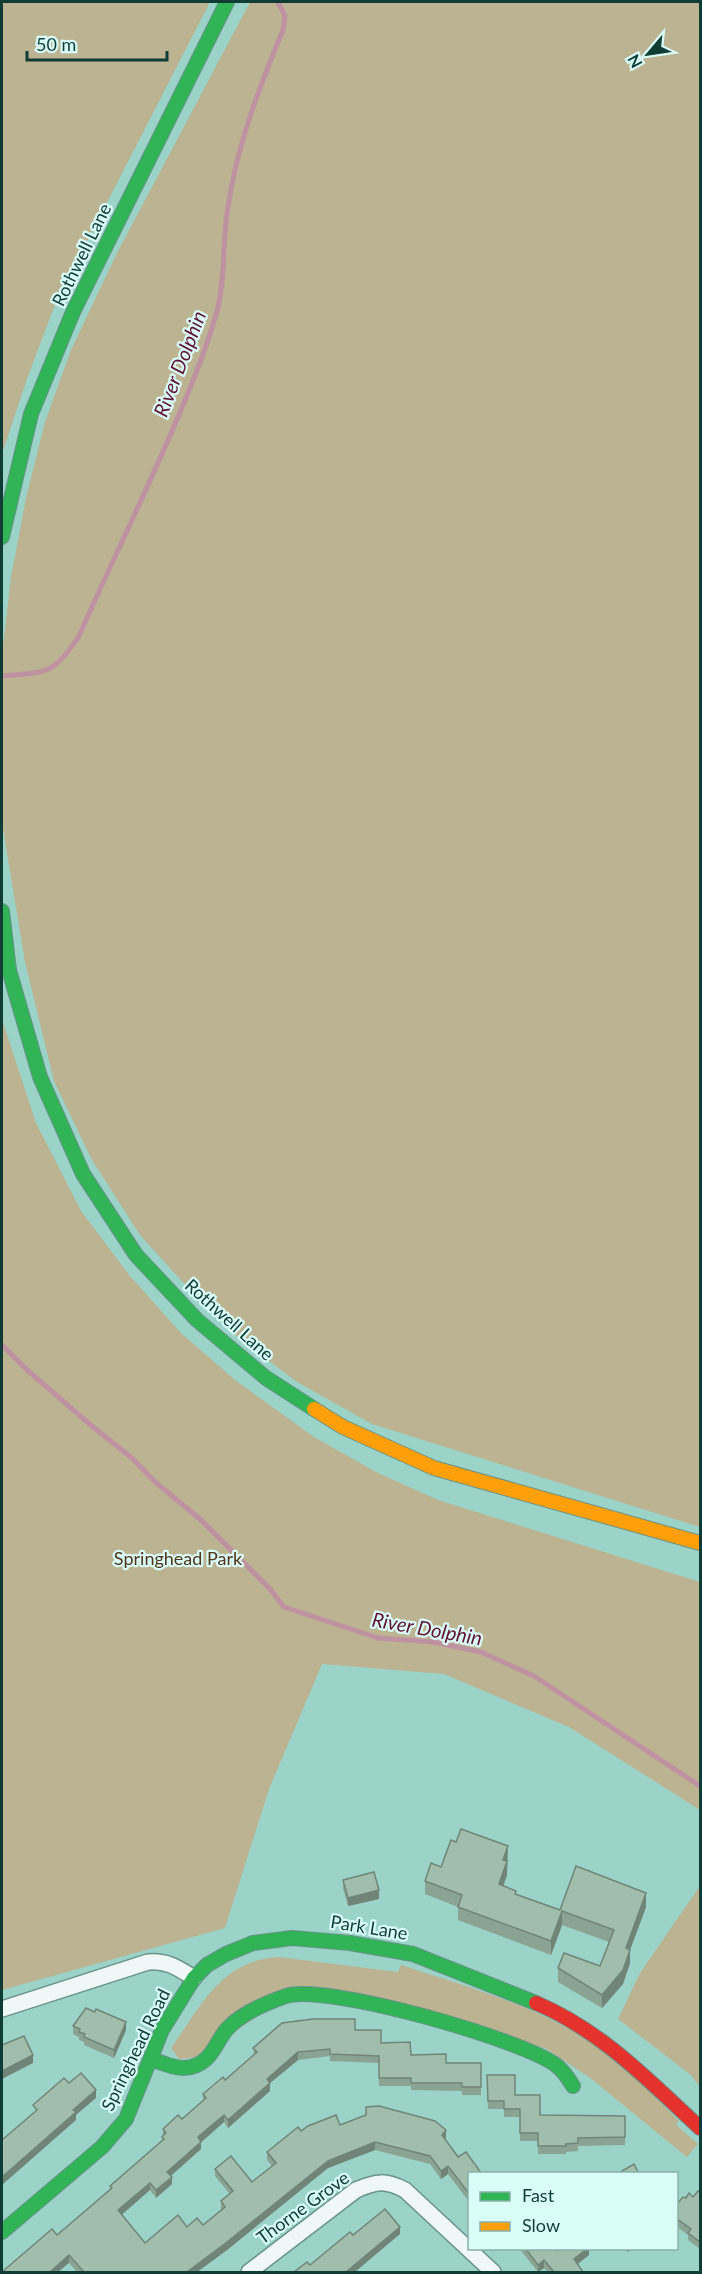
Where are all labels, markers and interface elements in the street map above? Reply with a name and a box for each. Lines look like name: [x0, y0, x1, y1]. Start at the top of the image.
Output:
scale bar: [27, 24, 166, 62]
north arrow: [618, 24, 678, 84]
text: 50 m: [36, 33, 76, 55]
text: N: [623, 52, 646, 72]
street label: Rothwell Lane: [47, 200, 115, 310]
water label: River Dolphin: [148, 307, 210, 420]
street label: Rothwell Lane: [181, 1274, 278, 1365]
park label: Springhead Park: [114, 1547, 243, 1569]
water label: River Dolphin: [370, 1607, 484, 1650]
street label: Park Lane: [329, 1910, 409, 1944]
street label: Springhead Road: [96, 1985, 174, 2114]
street label: Thorne Grove: [252, 2166, 353, 2248]
legend: [468, 2172, 678, 2250]
text: Fast: [522, 2184, 555, 2206]
text: Slow: [522, 2214, 560, 2236]

